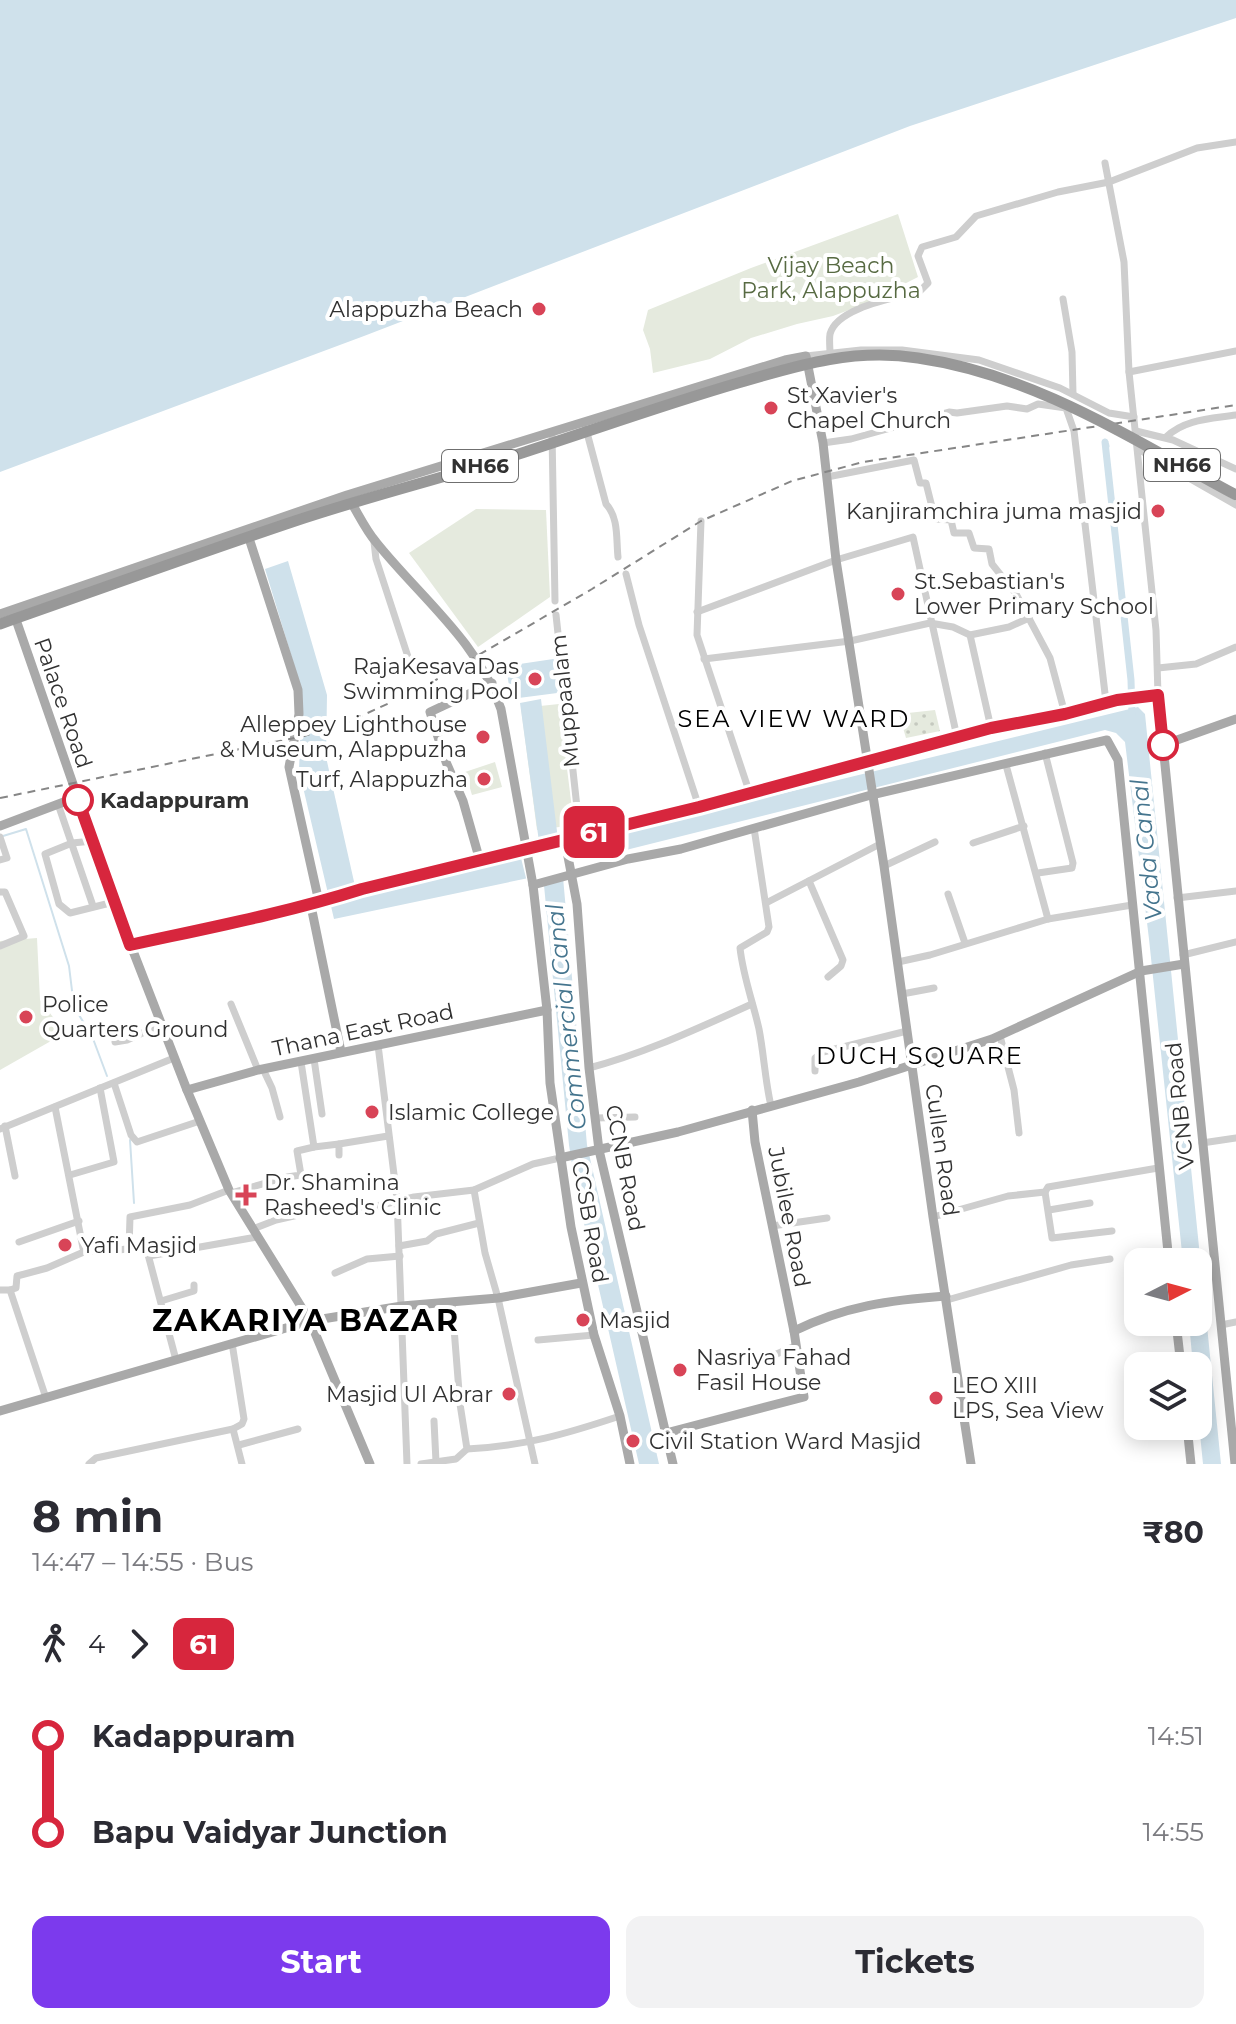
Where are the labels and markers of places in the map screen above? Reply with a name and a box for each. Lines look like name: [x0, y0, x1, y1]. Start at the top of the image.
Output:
place label: Alappuzha Beach: [329, 296, 523, 323]
marker: Alappuzha Beach: [530, 300, 548, 318]
place label: St Xavier's Chapel Church: [787, 382, 951, 434]
marker: St Xavier's Chapel Church: [762, 399, 780, 417]
place label: Kanjiramchira juma masjid: [846, 498, 1142, 525]
marker: Kanjiramchira juma masjid: [1149, 502, 1167, 520]
place label: St.Sebastian's Lower Primary School: [914, 568, 1154, 620]
marker: St.Sebastian's Lower Primary School: [889, 585, 907, 603]
place label: RajaKesavaDas Swimming Pool: [343, 653, 519, 705]
marker: RajaKesavaDas Swimming Pool: [526, 670, 544, 688]
place label: Alleppey Lighthouse & Museum, Alappuzha: [220, 711, 467, 763]
marker: Alleppey Lighthouse & Museum, Alappuzha: [474, 728, 492, 746]
unlabelled marker: [1148, 730, 1178, 760]
place label: Turf, Alappuzha: [296, 766, 468, 793]
marker: Turf, Alappuzha: [475, 770, 493, 788]
marker: Kadappuram: [63, 785, 93, 815]
place label: Kadappuram: [100, 787, 249, 814]
place label: Police Quarters Ground: [42, 991, 228, 1043]
marker: Police Quarters Ground: [17, 1008, 35, 1026]
place label: Islamic College: [388, 1099, 554, 1126]
marker: Islamic College: [363, 1103, 381, 1121]
place label: Dr. Shamina Rasheed's Clinic: [264, 1169, 441, 1221]
marker: Dr. Shamina Rasheed's Clinic: [235, 1184, 257, 1206]
place label: Yafi Masjid: [81, 1232, 197, 1259]
marker: Yafi Masjid: [56, 1236, 74, 1254]
place label: Masjid: [599, 1307, 671, 1334]
marker: Masjid: [574, 1311, 592, 1329]
place label: Nasriya Fahad Fasil House: [696, 1344, 852, 1396]
marker: Nasriya Fahad Fasil House: [671, 1361, 689, 1379]
place label: LEO XIII LPS, Sea View: [952, 1372, 1104, 1424]
place label: Masjid Ul Abrar: [326, 1381, 493, 1408]
marker: Masjid Ul Abrar: [500, 1385, 518, 1403]
marker: LEO XIII LPS, Sea View: [927, 1389, 945, 1407]
place label: Civil Station Ward Masjid: [649, 1428, 921, 1455]
marker: Civil Station Ward Masjid: [624, 1432, 642, 1450]

